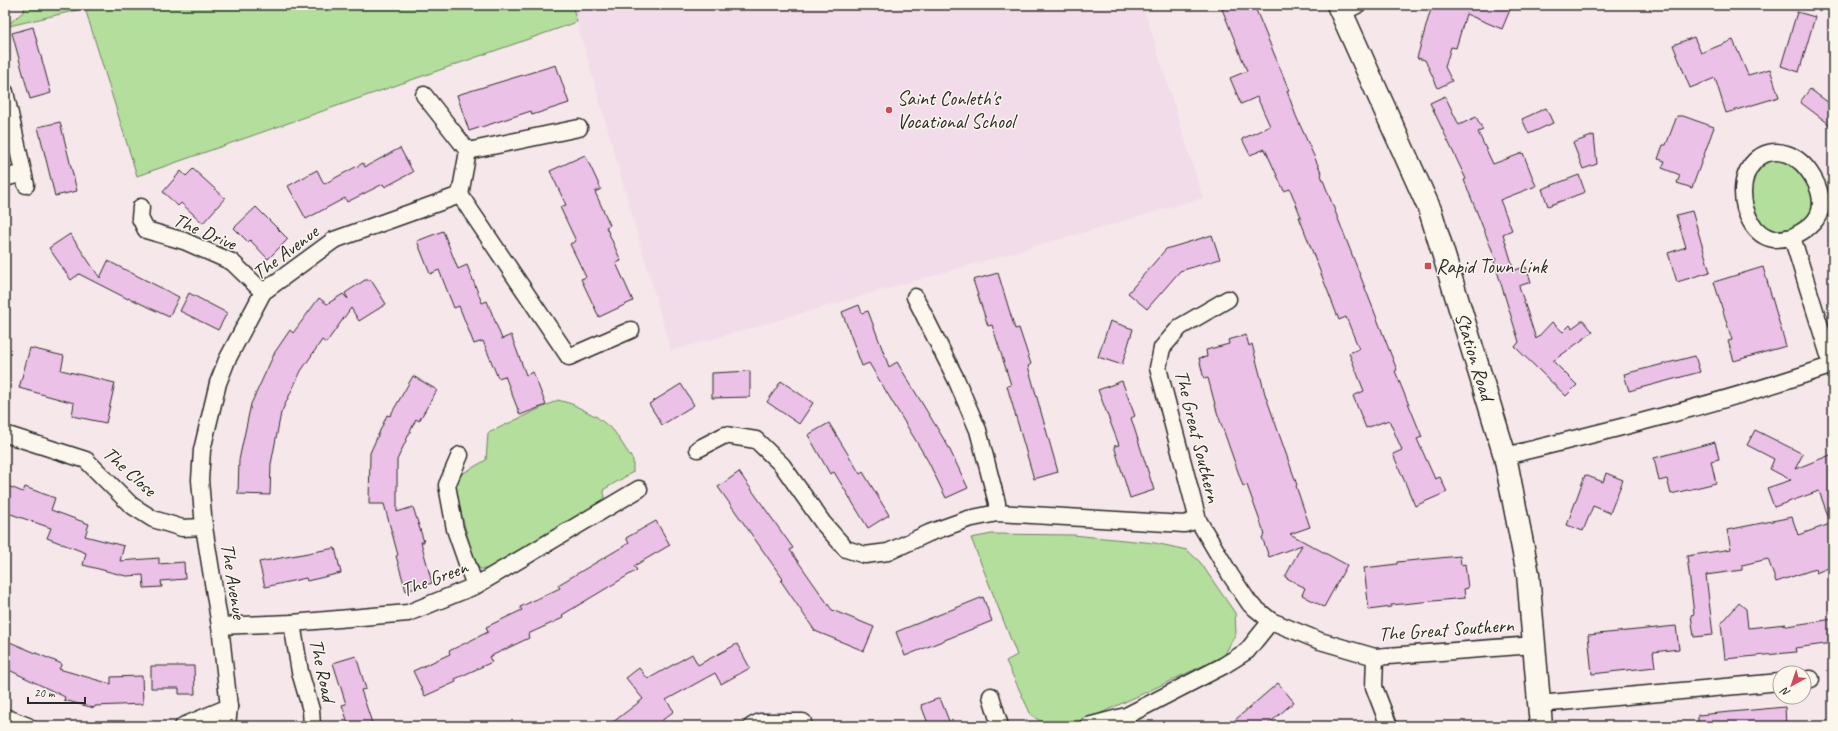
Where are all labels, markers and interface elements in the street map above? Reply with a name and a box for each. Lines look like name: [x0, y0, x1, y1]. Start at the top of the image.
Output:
place label: Saint Conleth's Vocational School: [897, 86, 1018, 134]
marker: Saint Conleth's Vocational School: [884, 105, 894, 115]
street label: The Drive: [170, 207, 241, 256]
street label: The Avenue: [247, 219, 324, 285]
place label: Rapid Town Link: [1436, 254, 1548, 279]
marker: Rapid Town Link: [1423, 261, 1433, 271]
street label: Station Road: [1449, 309, 1501, 406]
street label: The Great Southern: [1169, 367, 1226, 506]
street label: The Close: [98, 441, 163, 503]
street label: The Avenue: [215, 541, 252, 622]
street label: The Green: [397, 554, 472, 603]
street label: The Great Southern: [1378, 612, 1515, 647]
street label: The Road: [304, 637, 342, 707]
north arrow: [1772, 665, 1812, 705]
scale bar: [28, 679, 85, 705]
text: N: [1777, 684, 1793, 700]
text: 20 m: [34, 685, 56, 701]

